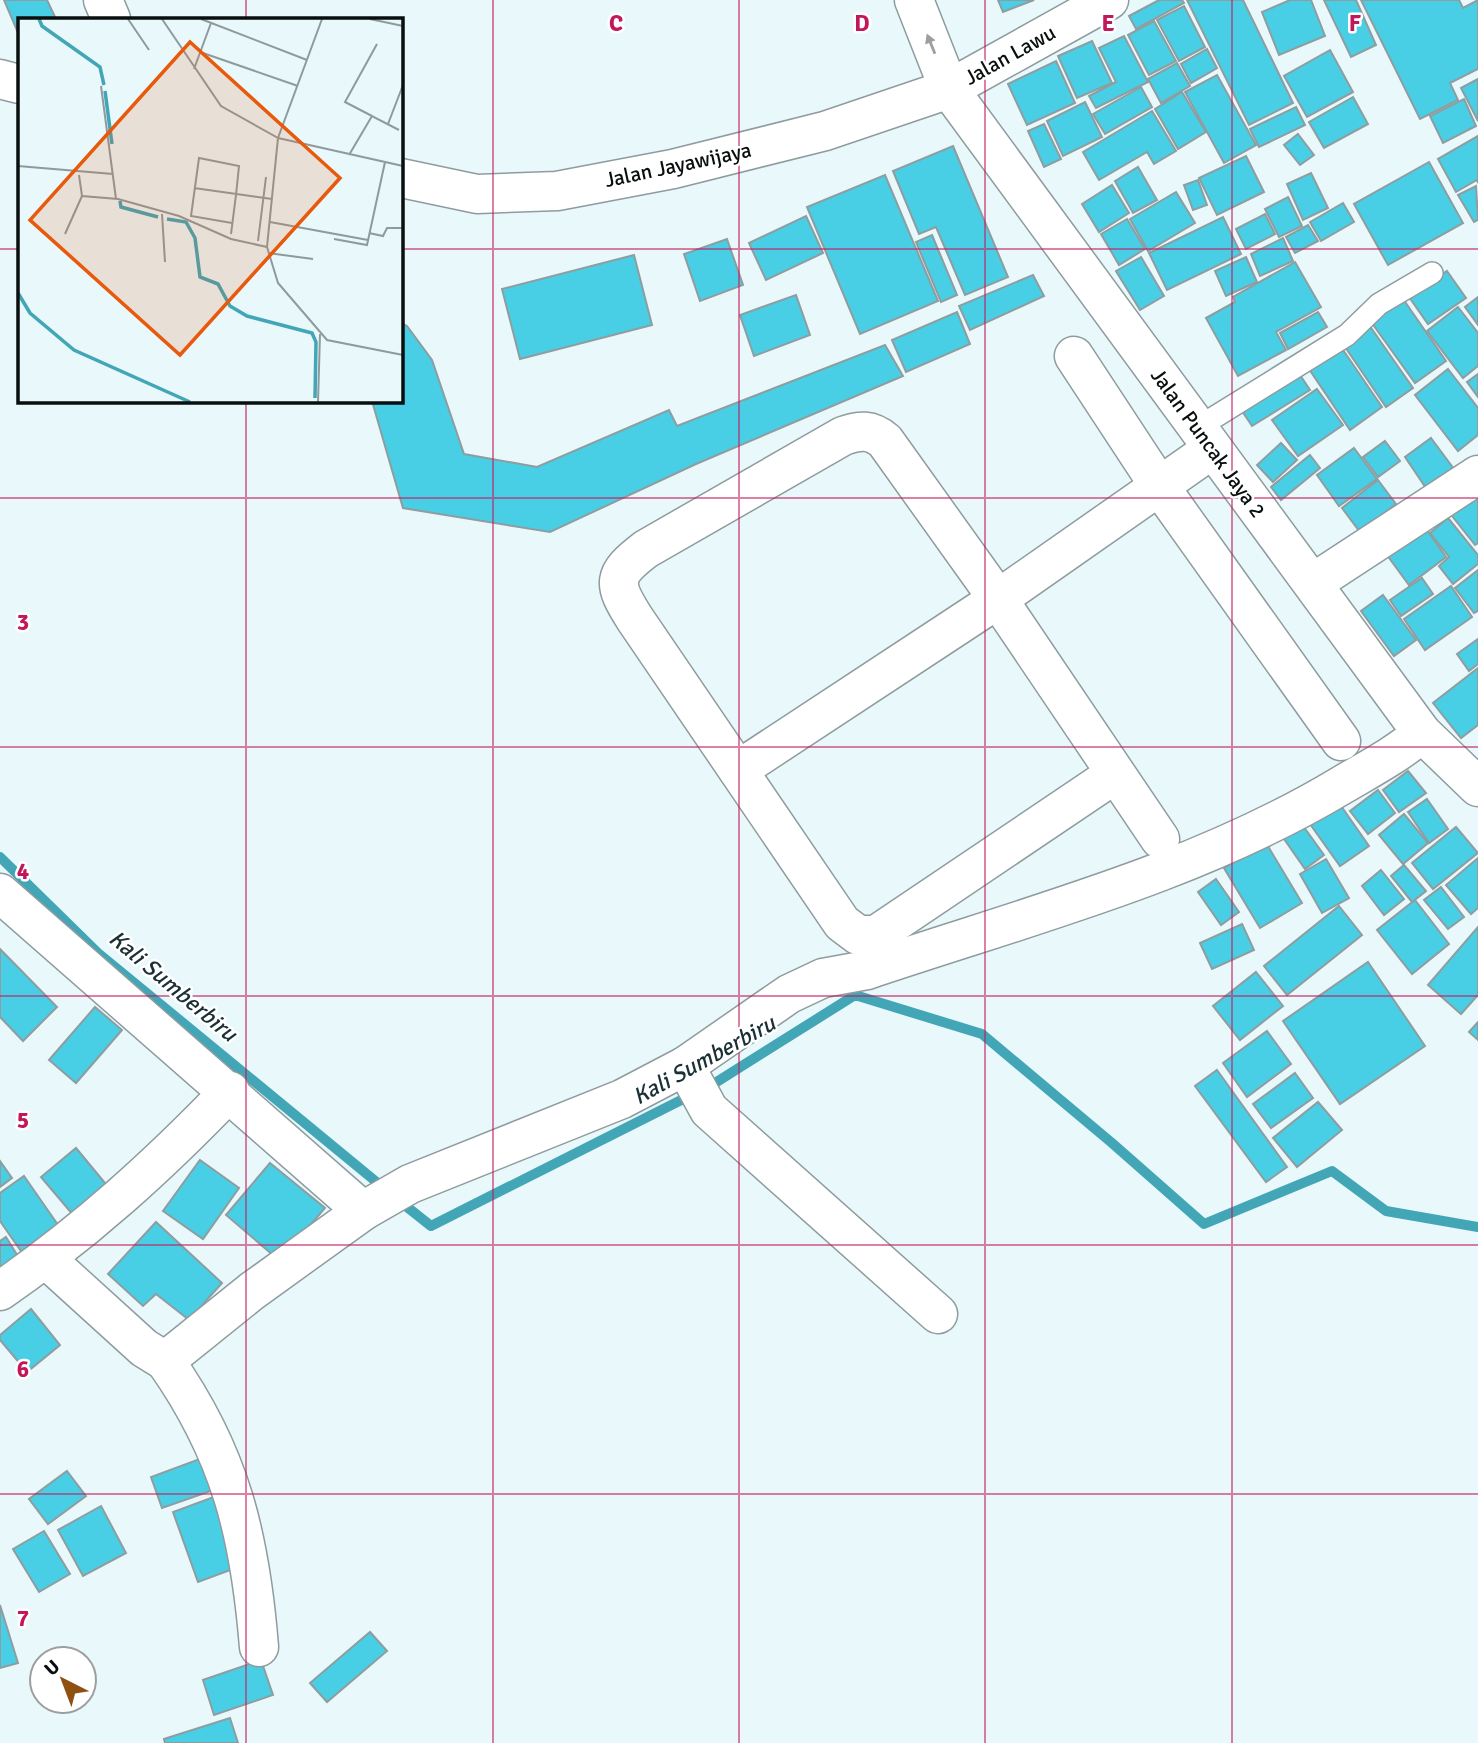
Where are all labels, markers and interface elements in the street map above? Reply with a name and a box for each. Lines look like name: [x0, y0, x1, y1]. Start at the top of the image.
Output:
text: C: [609, 9, 623, 38]
text: D: [854, 9, 870, 38]
text: E: [1101, 9, 1115, 38]
text: F: [1349, 9, 1361, 38]
inset map: [18, 18, 402, 402]
street label: Jalan Lawu: [960, 19, 1060, 91]
one-way arrow: [926, 34, 937, 55]
street label: Jalan Jayawijaya: [602, 137, 754, 193]
street label: Jalan Puncak Jaya 2: [1145, 363, 1271, 523]
text: 3: [17, 608, 29, 637]
text: 4: [17, 857, 29, 886]
water label: Kali Sumberbiru: [103, 924, 244, 1049]
water label: Kali Sumberbiru: [628, 1008, 782, 1111]
text: 5: [17, 1106, 29, 1135]
text: 6: [17, 1355, 29, 1384]
text: 7: [17, 1604, 29, 1633]
north arrow: [28, 1645, 98, 1715]
text: U: [40, 1655, 65, 1681]

